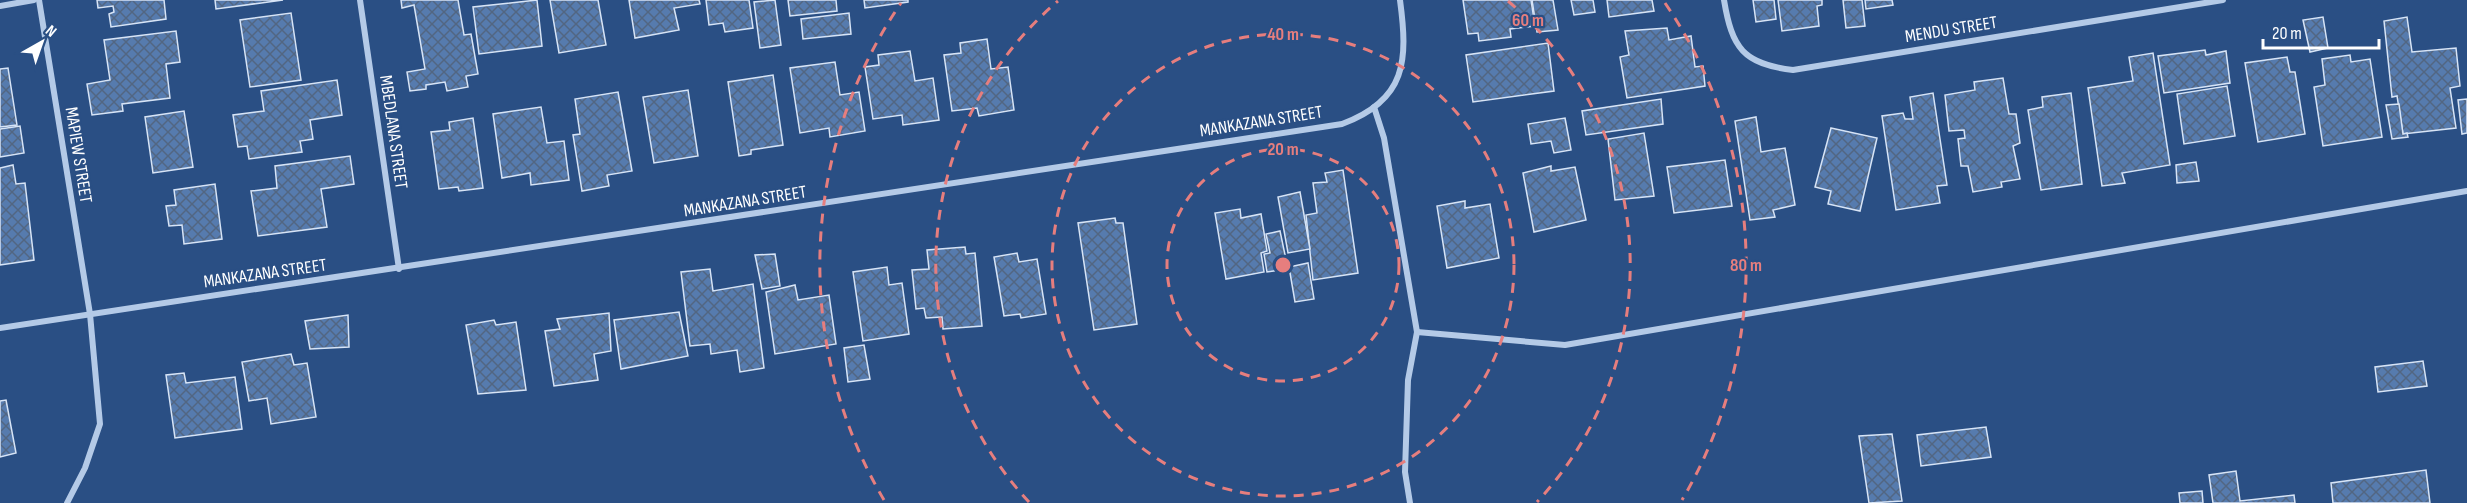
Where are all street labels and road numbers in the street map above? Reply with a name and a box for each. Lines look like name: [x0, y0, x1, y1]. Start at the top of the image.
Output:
street label: MENDU STREET: [1903, 12, 1999, 47]
street label: MBEDLANA STREET: [375, 74, 412, 190]
street label: MANKAZANA STREET: [1198, 101, 1324, 142]
street label: MAPIEW STREET: [61, 106, 96, 205]
street label: MANKAZANA STREET: [682, 181, 808, 222]
street label: MANKAZANA STREET: [202, 254, 328, 293]

